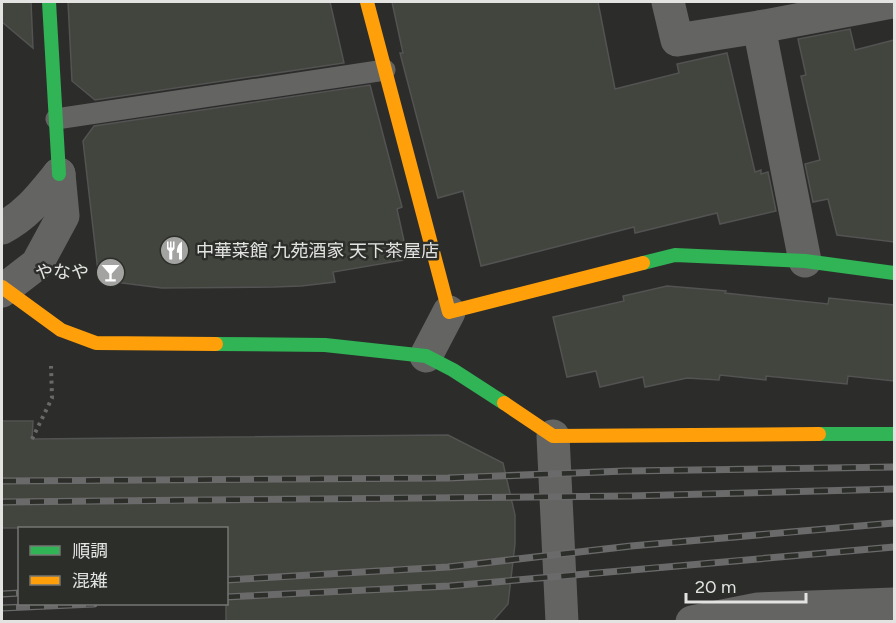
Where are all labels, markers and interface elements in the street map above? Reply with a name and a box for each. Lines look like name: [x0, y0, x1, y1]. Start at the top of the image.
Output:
restaurant icon: 中華菜館 九苑酒家 天下茶屋店: [159, 235, 191, 267]
place label: 中華菜館 九苑酒家 天下茶屋店: [196, 240, 439, 262]
bar icon: やなや: [94, 256, 126, 288]
place label: やなや: [35, 261, 89, 283]
legend: [18, 527, 228, 605]
text: 順調: [72, 540, 108, 562]
scale bar: [686, 566, 806, 604]
text: 混雑: [72, 570, 108, 592]
text: 20 m: [695, 576, 736, 598]

